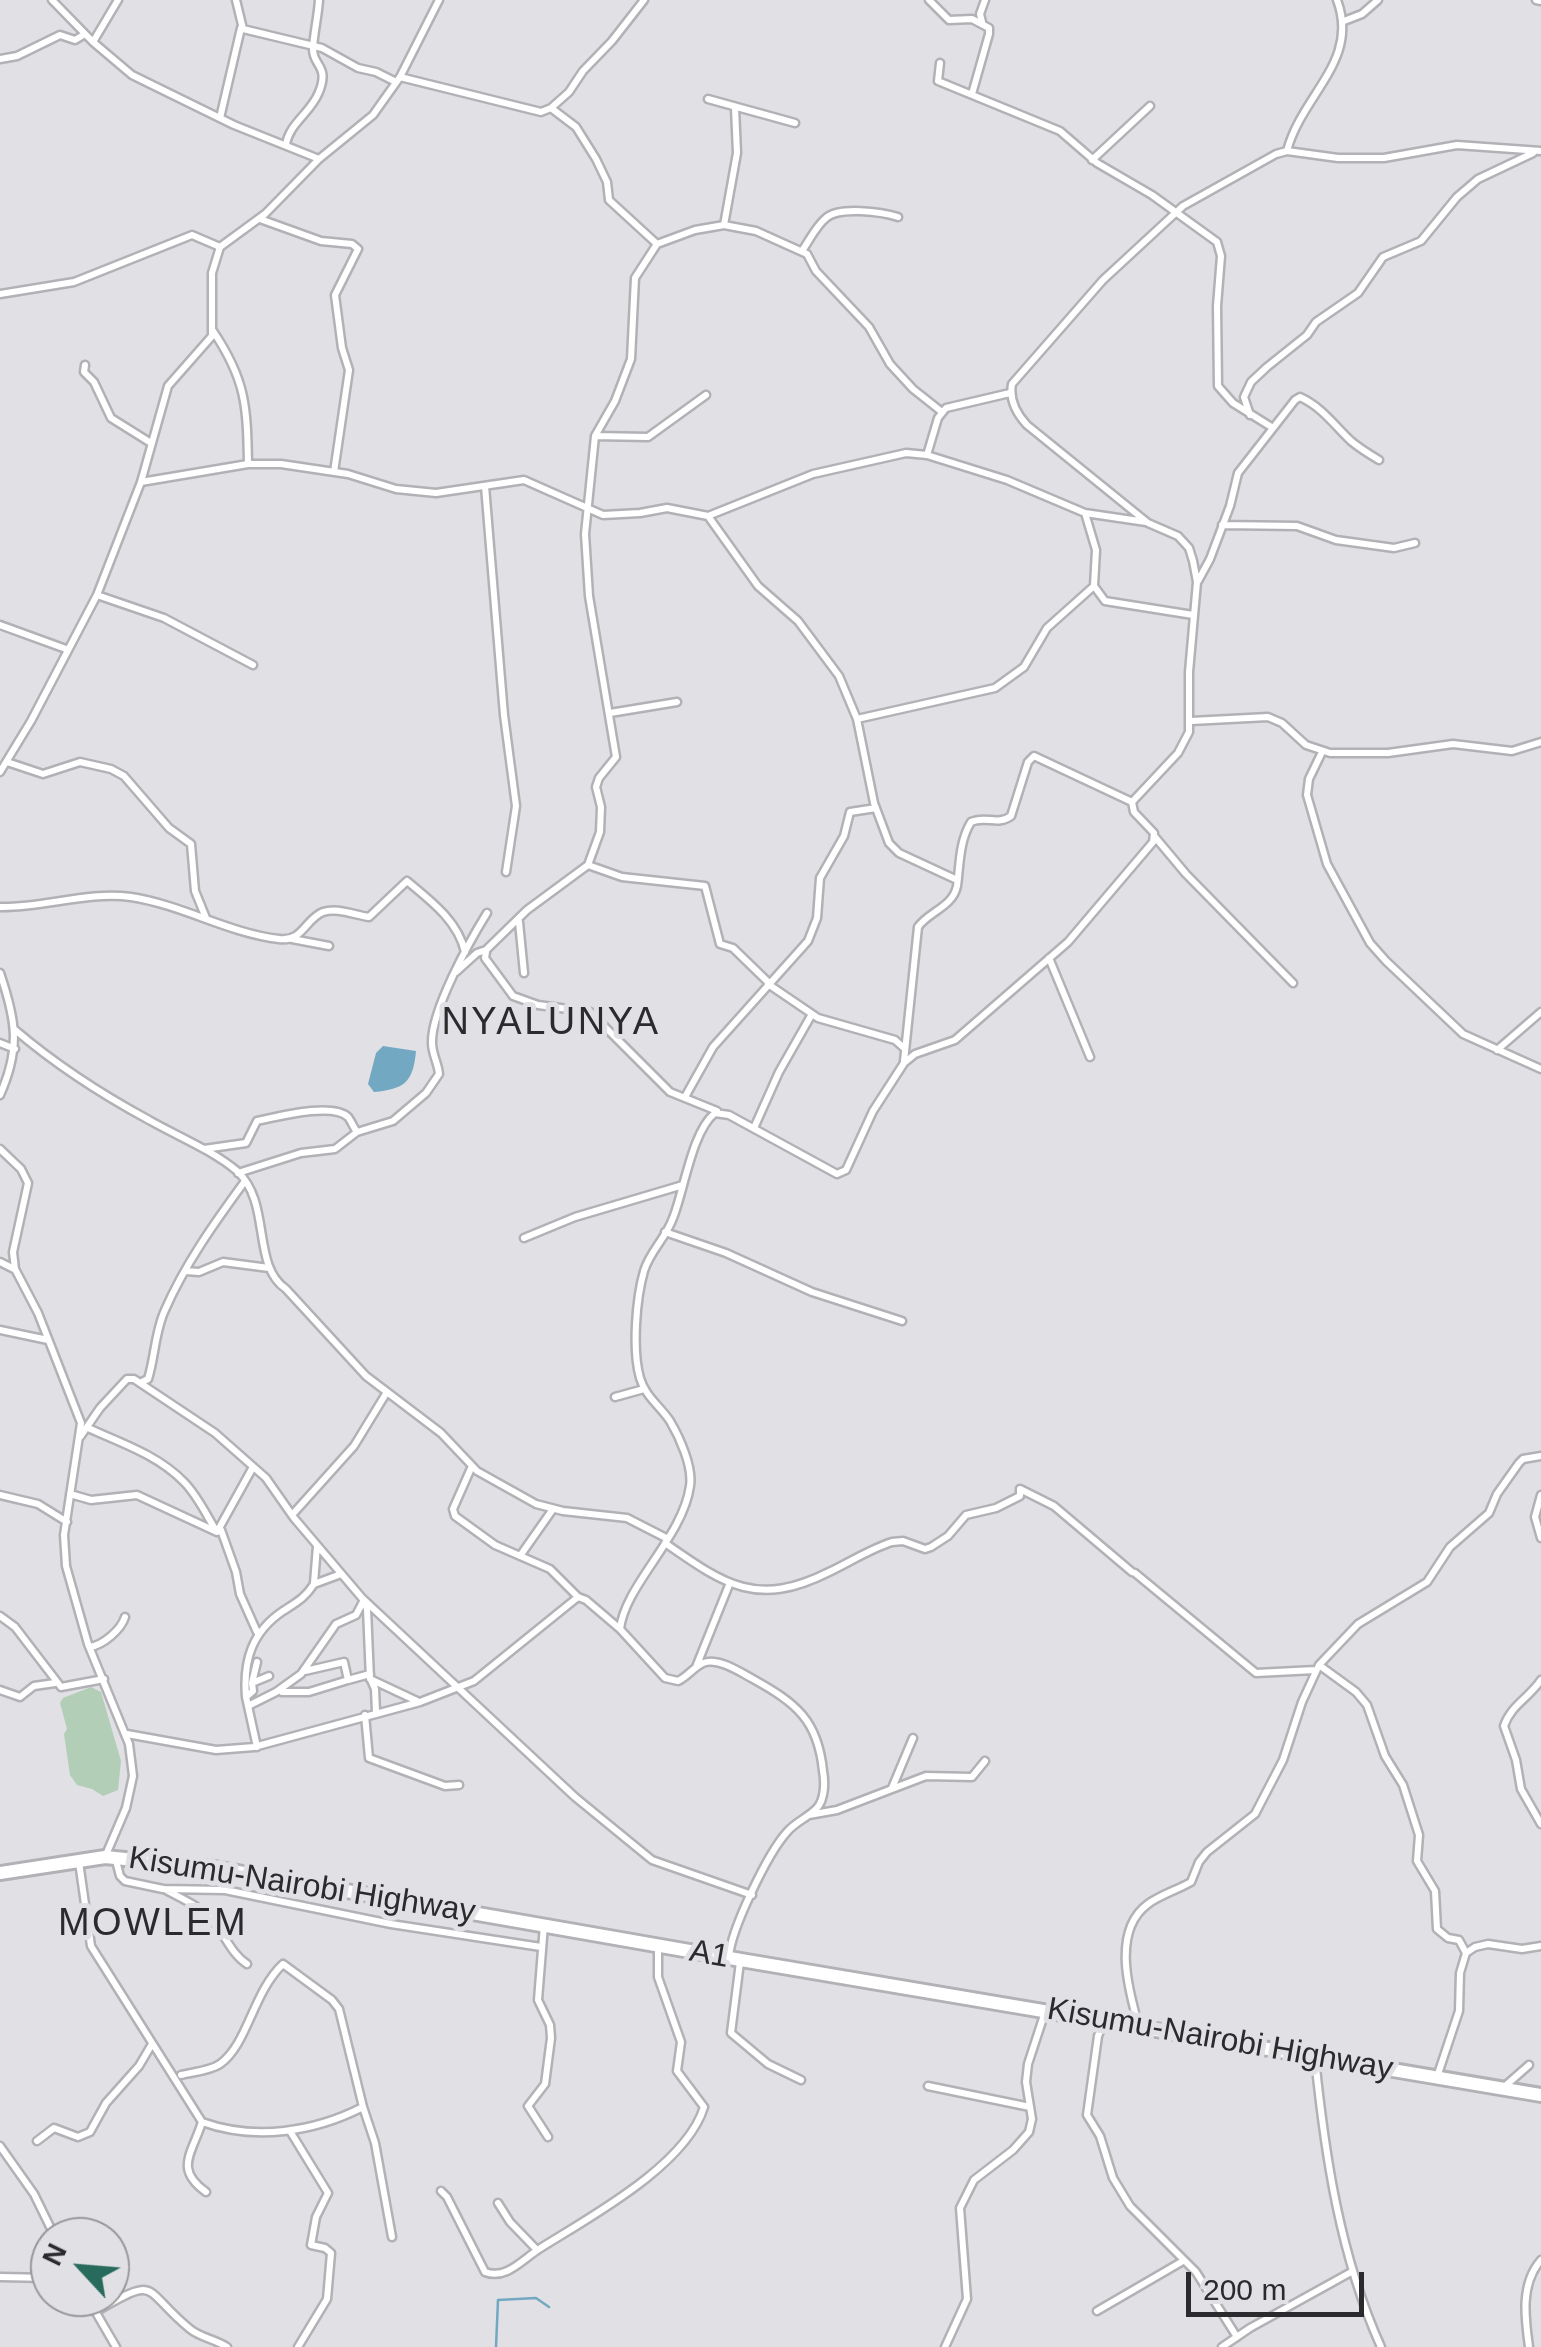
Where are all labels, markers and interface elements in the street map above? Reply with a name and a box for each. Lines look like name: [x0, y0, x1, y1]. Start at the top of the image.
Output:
district label: NYALUNYA: [441, 1001, 661, 1047]
street label: Kisumu-Nairobi Highway: [126, 1840, 478, 1932]
district label: MOWLEM: [58, 1902, 248, 1948]
street label: A1: [686, 1933, 732, 1977]
street label: Kisumu-Nairobi Highway: [1044, 1991, 1396, 2089]
north arrow: [30, 2217, 130, 2317]
text: N: [36, 2239, 73, 2270]
scale bar: [1191, 2252, 1368, 2314]
text: 200 m: [1203, 2273, 1286, 2306]

